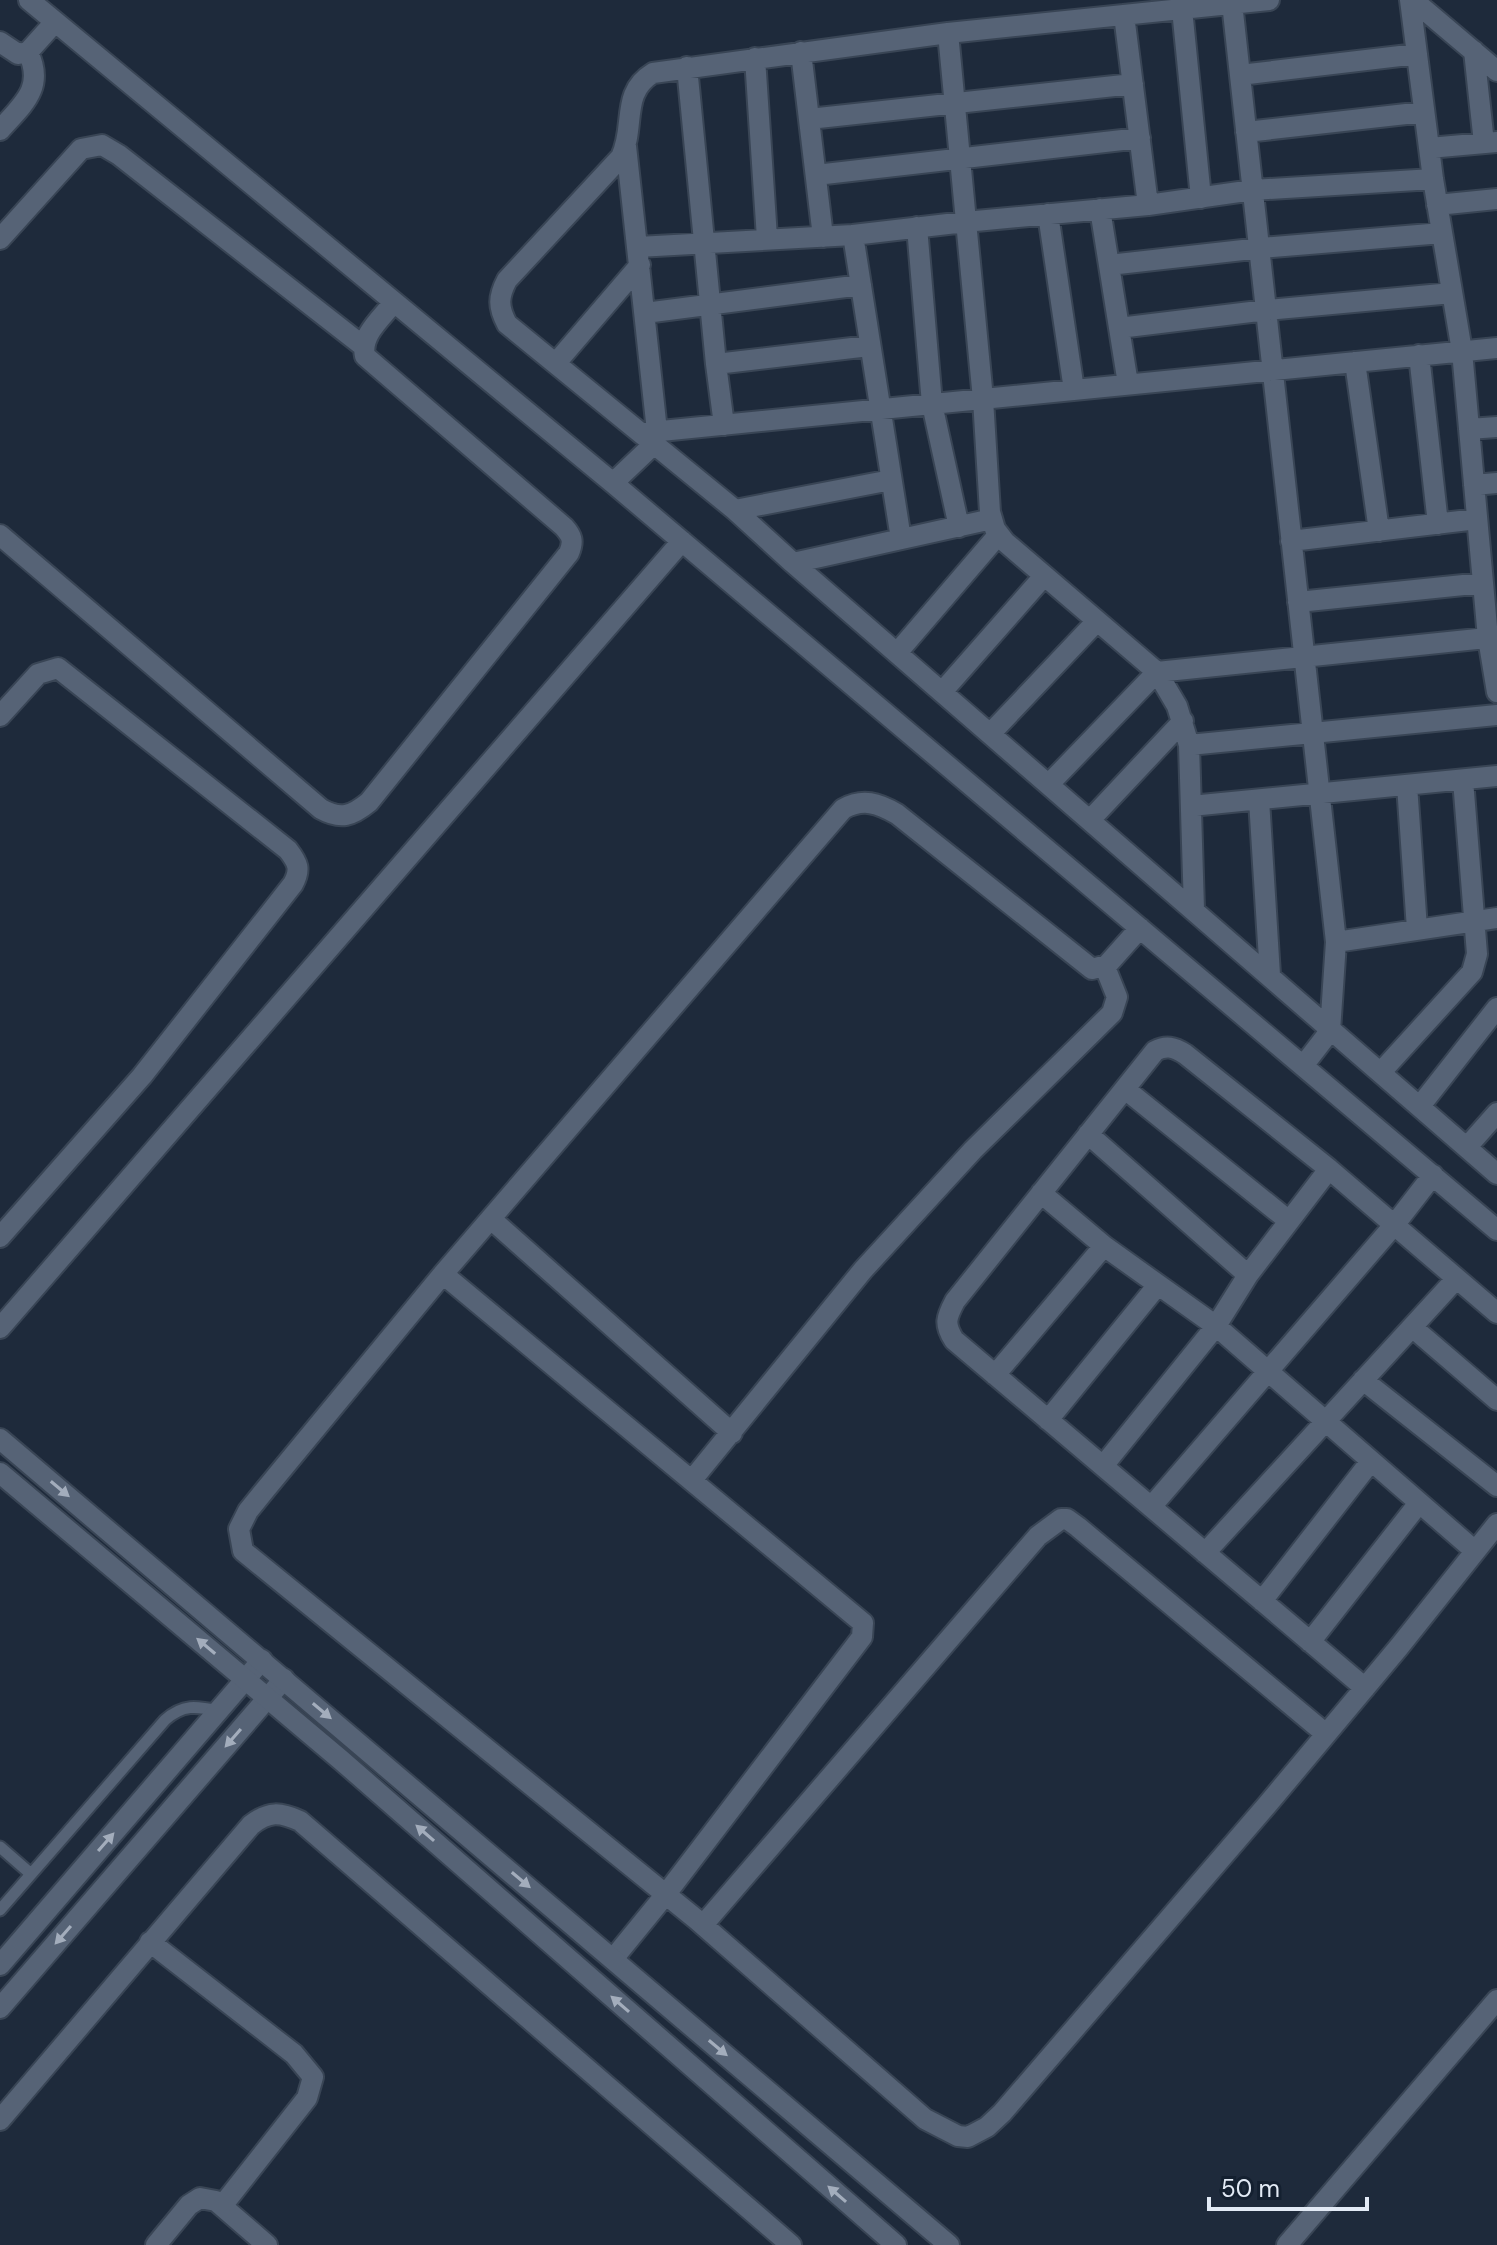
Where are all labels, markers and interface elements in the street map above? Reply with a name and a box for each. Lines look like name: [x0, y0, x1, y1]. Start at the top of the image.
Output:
one-way arrow: [49, 1480, 69, 1497]
one-way arrow: [196, 1638, 216, 1655]
one-way arrow: [312, 1702, 332, 1719]
one-way arrow: [225, 1727, 242, 1747]
one-way arrow: [415, 1825, 434, 1843]
one-way arrow: [96, 1832, 114, 1852]
one-way arrow: [511, 1870, 530, 1888]
one-way arrow: [55, 1925, 73, 1944]
one-way arrow: [611, 1996, 630, 2014]
one-way arrow: [708, 2039, 728, 2056]
scale bar: [1209, 2161, 1367, 2211]
text: 50 m: [1221, 2173, 1280, 2204]
one-way arrow: [828, 2186, 848, 2203]

